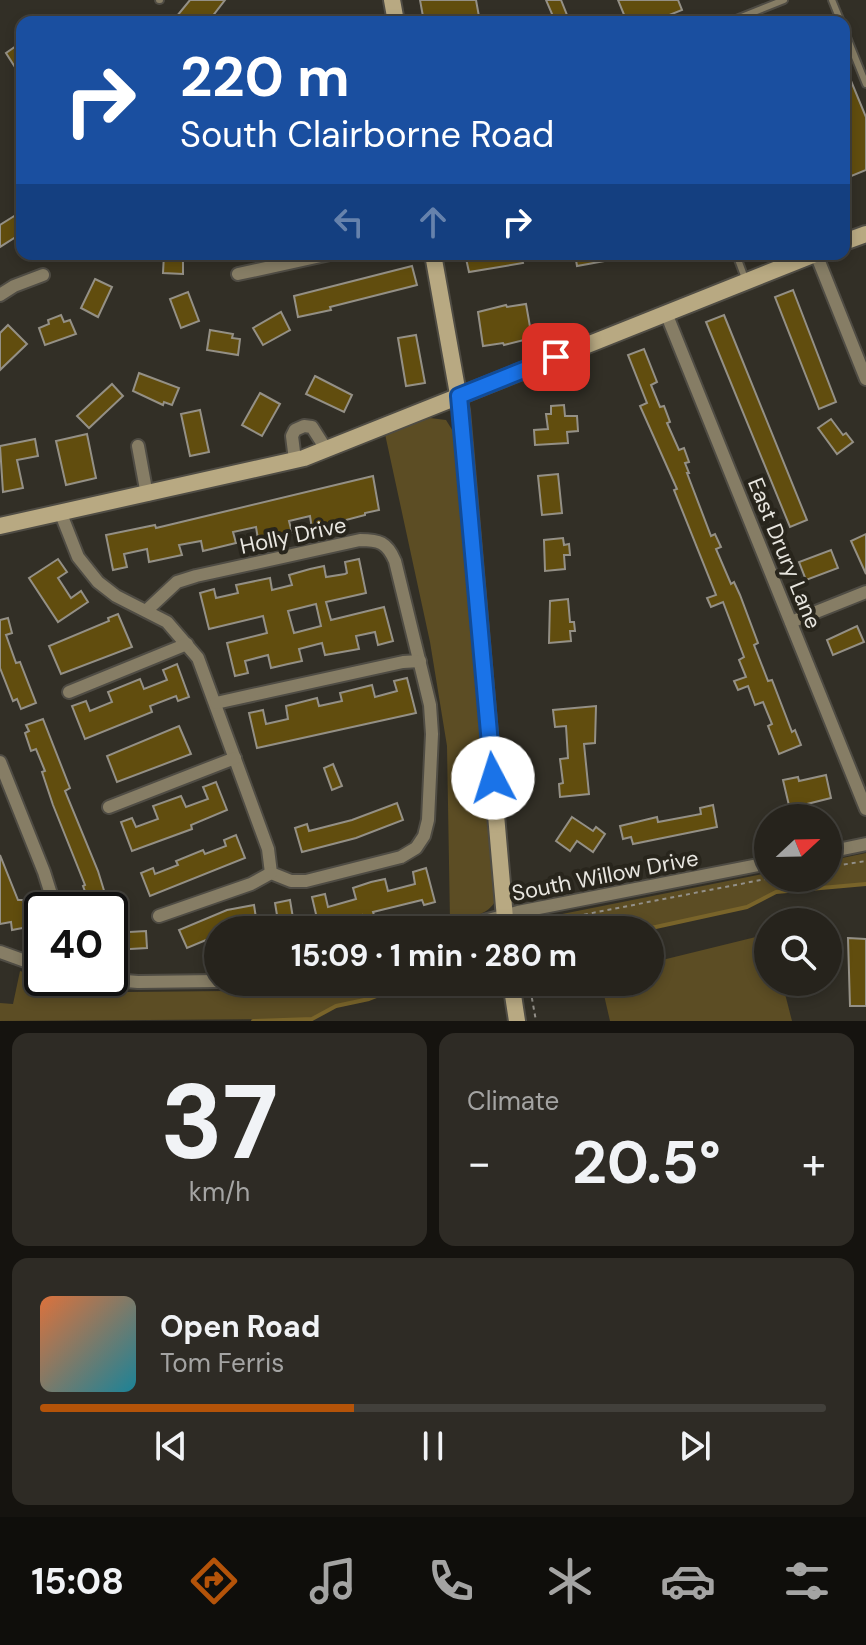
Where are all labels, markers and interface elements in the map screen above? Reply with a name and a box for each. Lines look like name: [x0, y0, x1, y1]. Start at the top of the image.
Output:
text: 220 m: [180, 40, 350, 113]
icon: right: [48, 48, 152, 152]
text: South Clairborne Road: [180, 111, 554, 158]
icon: left: [327, 200, 371, 244]
icon: ahead: [411, 200, 455, 244]
icon: right: [495, 200, 539, 244]
pin: [522, 323, 590, 391]
icon: arrive: [534, 335, 578, 379]
street label: East Drury Lane: [741, 473, 828, 633]
street label: Holly Drive: [237, 510, 349, 561]
position arrow: [451, 736, 535, 820]
north arrow: [754, 804, 842, 892]
map controls: [754, 804, 842, 996]
street label: South Willow Drive: [509, 843, 701, 908]
speed limit sign: 40: [24, 892, 128, 996]
button: search: [754, 908, 842, 996]
text: 15:09 · 1 min · 280 m: [291, 936, 577, 975]
text: 37: [161, 1055, 278, 1190]
text: Climate: [467, 1084, 559, 1118]
text: 20.5°: [572, 1123, 721, 1202]
text: −: [467, 1134, 491, 1192]
text: +: [802, 1134, 826, 1192]
text: km/h: [189, 1175, 250, 1209]
text: Open Road: [160, 1307, 320, 1346]
text: Tom Ferris: [160, 1346, 284, 1380]
icon: previous: [149, 1424, 193, 1468]
icon: pause: [411, 1424, 455, 1468]
icon: next: [673, 1424, 717, 1468]
icon: directions: [186, 1553, 242, 1609]
icon: music: [305, 1553, 361, 1609]
icon: phone: [423, 1553, 479, 1609]
icon: climate: [542, 1553, 598, 1609]
icon: car: [660, 1553, 716, 1609]
icon: filters: [779, 1553, 835, 1609]
text: 15:08: [31, 1558, 124, 1605]

